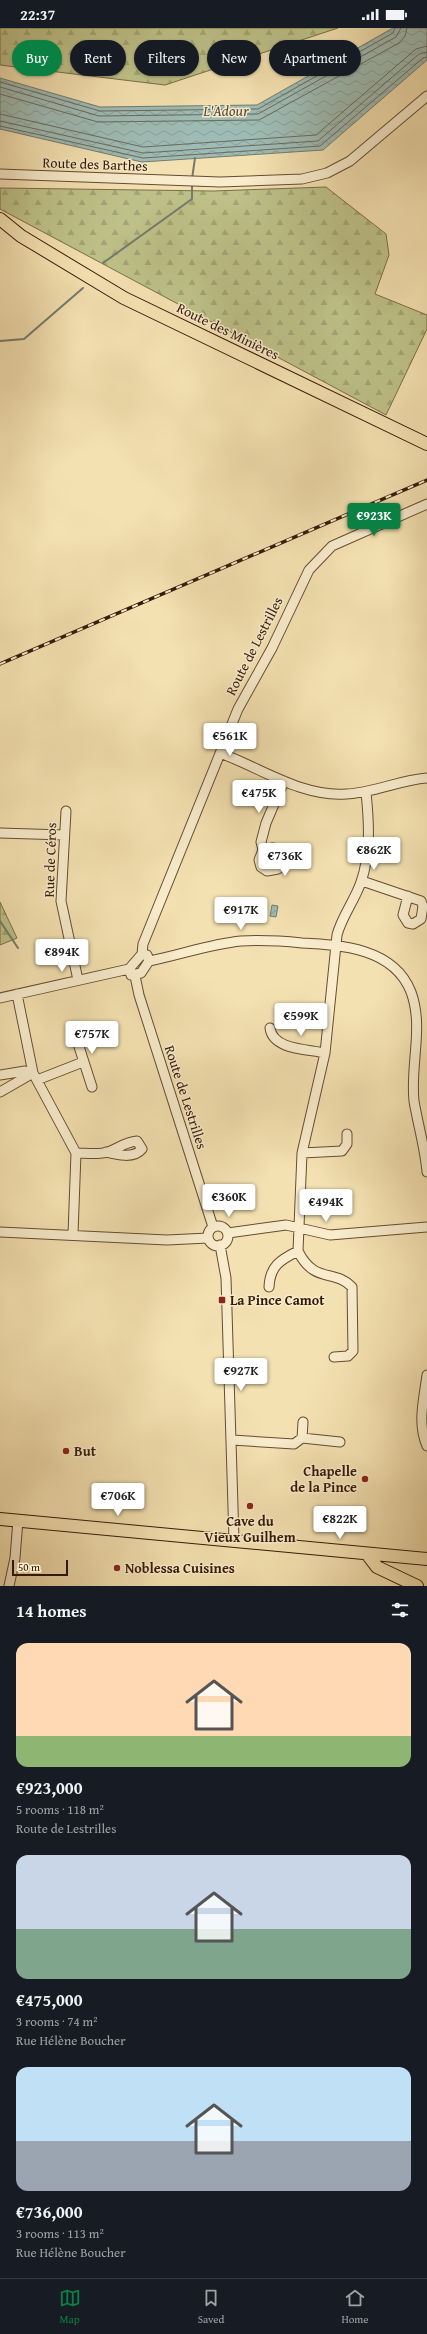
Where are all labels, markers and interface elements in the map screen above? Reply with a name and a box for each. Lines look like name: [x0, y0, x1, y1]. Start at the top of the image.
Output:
text: 22:37: [20, 4, 55, 25]
chip: Buy: [12, 40, 62, 76]
chip: Rent: [70, 40, 126, 76]
chip: Filters: [134, 40, 199, 76]
chip: New: [207, 40, 261, 76]
chip: Apartment: [269, 40, 361, 76]
water label: L'Adour: [202, 100, 249, 121]
street label: Route des Barthes: [42, 152, 148, 176]
street label: Route des Minières: [174, 298, 282, 364]
pin: €923K: [346, 503, 402, 537]
text: €923K: [356, 506, 392, 525]
street label: Route de Lestrilles: [221, 593, 287, 699]
pin: €561K: [202, 723, 258, 757]
text: €561K: [212, 726, 248, 745]
pin: €475K: [231, 780, 287, 814]
text: €475K: [241, 783, 277, 802]
street label: Rue de Céros: [39, 822, 61, 898]
pin: €862K: [346, 837, 402, 871]
text: €862K: [356, 840, 392, 859]
pin: €736K: [257, 843, 313, 877]
text: €736K: [267, 846, 303, 865]
pin: €917K: [213, 897, 269, 931]
text: €917K: [223, 900, 259, 919]
pin: €894K: [34, 939, 90, 973]
text: €894K: [44, 942, 80, 961]
pin: €599K: [273, 1003, 329, 1037]
text: €599K: [283, 1006, 319, 1025]
pin: €757K: [64, 1021, 120, 1055]
text: €757K: [74, 1024, 110, 1043]
street label: Route de Lestrilles: [160, 1043, 212, 1151]
pin: €360K: [201, 1184, 257, 1218]
text: €360K: [211, 1187, 247, 1206]
pin: €494K: [298, 1189, 354, 1223]
text: €494K: [308, 1192, 344, 1211]
place label: La Pince Camot: [230, 1290, 325, 1310]
marker: La Pince Camot: [217, 1295, 227, 1305]
pin: €927K: [213, 1358, 269, 1392]
text: €927K: [223, 1361, 259, 1380]
place label: But: [74, 1441, 97, 1461]
marker: But: [61, 1446, 71, 1456]
place label: Chapelle de la Pince: [290, 1461, 357, 1497]
marker: Chapelle de la Pince: [360, 1474, 370, 1484]
pin: €706K: [90, 1483, 146, 1517]
text: €706K: [100, 1486, 136, 1505]
marker: Cave du Vieux Guilhem: [245, 1501, 255, 1511]
pin: €822K: [312, 1506, 368, 1540]
text: €822K: [322, 1509, 358, 1528]
place label: Cave du Vieux Guilhem: [204, 1511, 296, 1547]
scale bar: [12, 1558, 68, 1577]
place label: Noblessa Cuisines: [125, 1558, 235, 1578]
text: 50 m: [18, 1559, 40, 1575]
marker: Noblessa Cuisines: [112, 1563, 122, 1573]
text: 14 homes: [16, 1598, 87, 1623]
icon: filters: [389, 1599, 411, 1621]
icon: home: [178, 1669, 250, 1741]
text: €923,000: [16, 1775, 82, 1800]
text: 5 rooms · 118 m²: [16, 1800, 104, 1819]
text: Route de Lestrilles: [16, 1819, 116, 1838]
icon: home: [178, 1881, 250, 1953]
text: €475,000: [16, 1987, 82, 2012]
text: 3 rooms · 74 m²: [16, 2012, 98, 2031]
text: Rue Hélène Boucher: [16, 2031, 126, 2050]
icon: home: [178, 2093, 250, 2165]
text: €736,000: [16, 2199, 82, 2224]
text: 3 rooms · 113 m²: [16, 2224, 104, 2243]
text: Rue Hélène Boucher: [16, 2243, 126, 2262]
tab: Map: [59, 2287, 81, 2327]
tab: Saved: [198, 2287, 224, 2327]
tab: Home: [341, 2287, 368, 2327]

